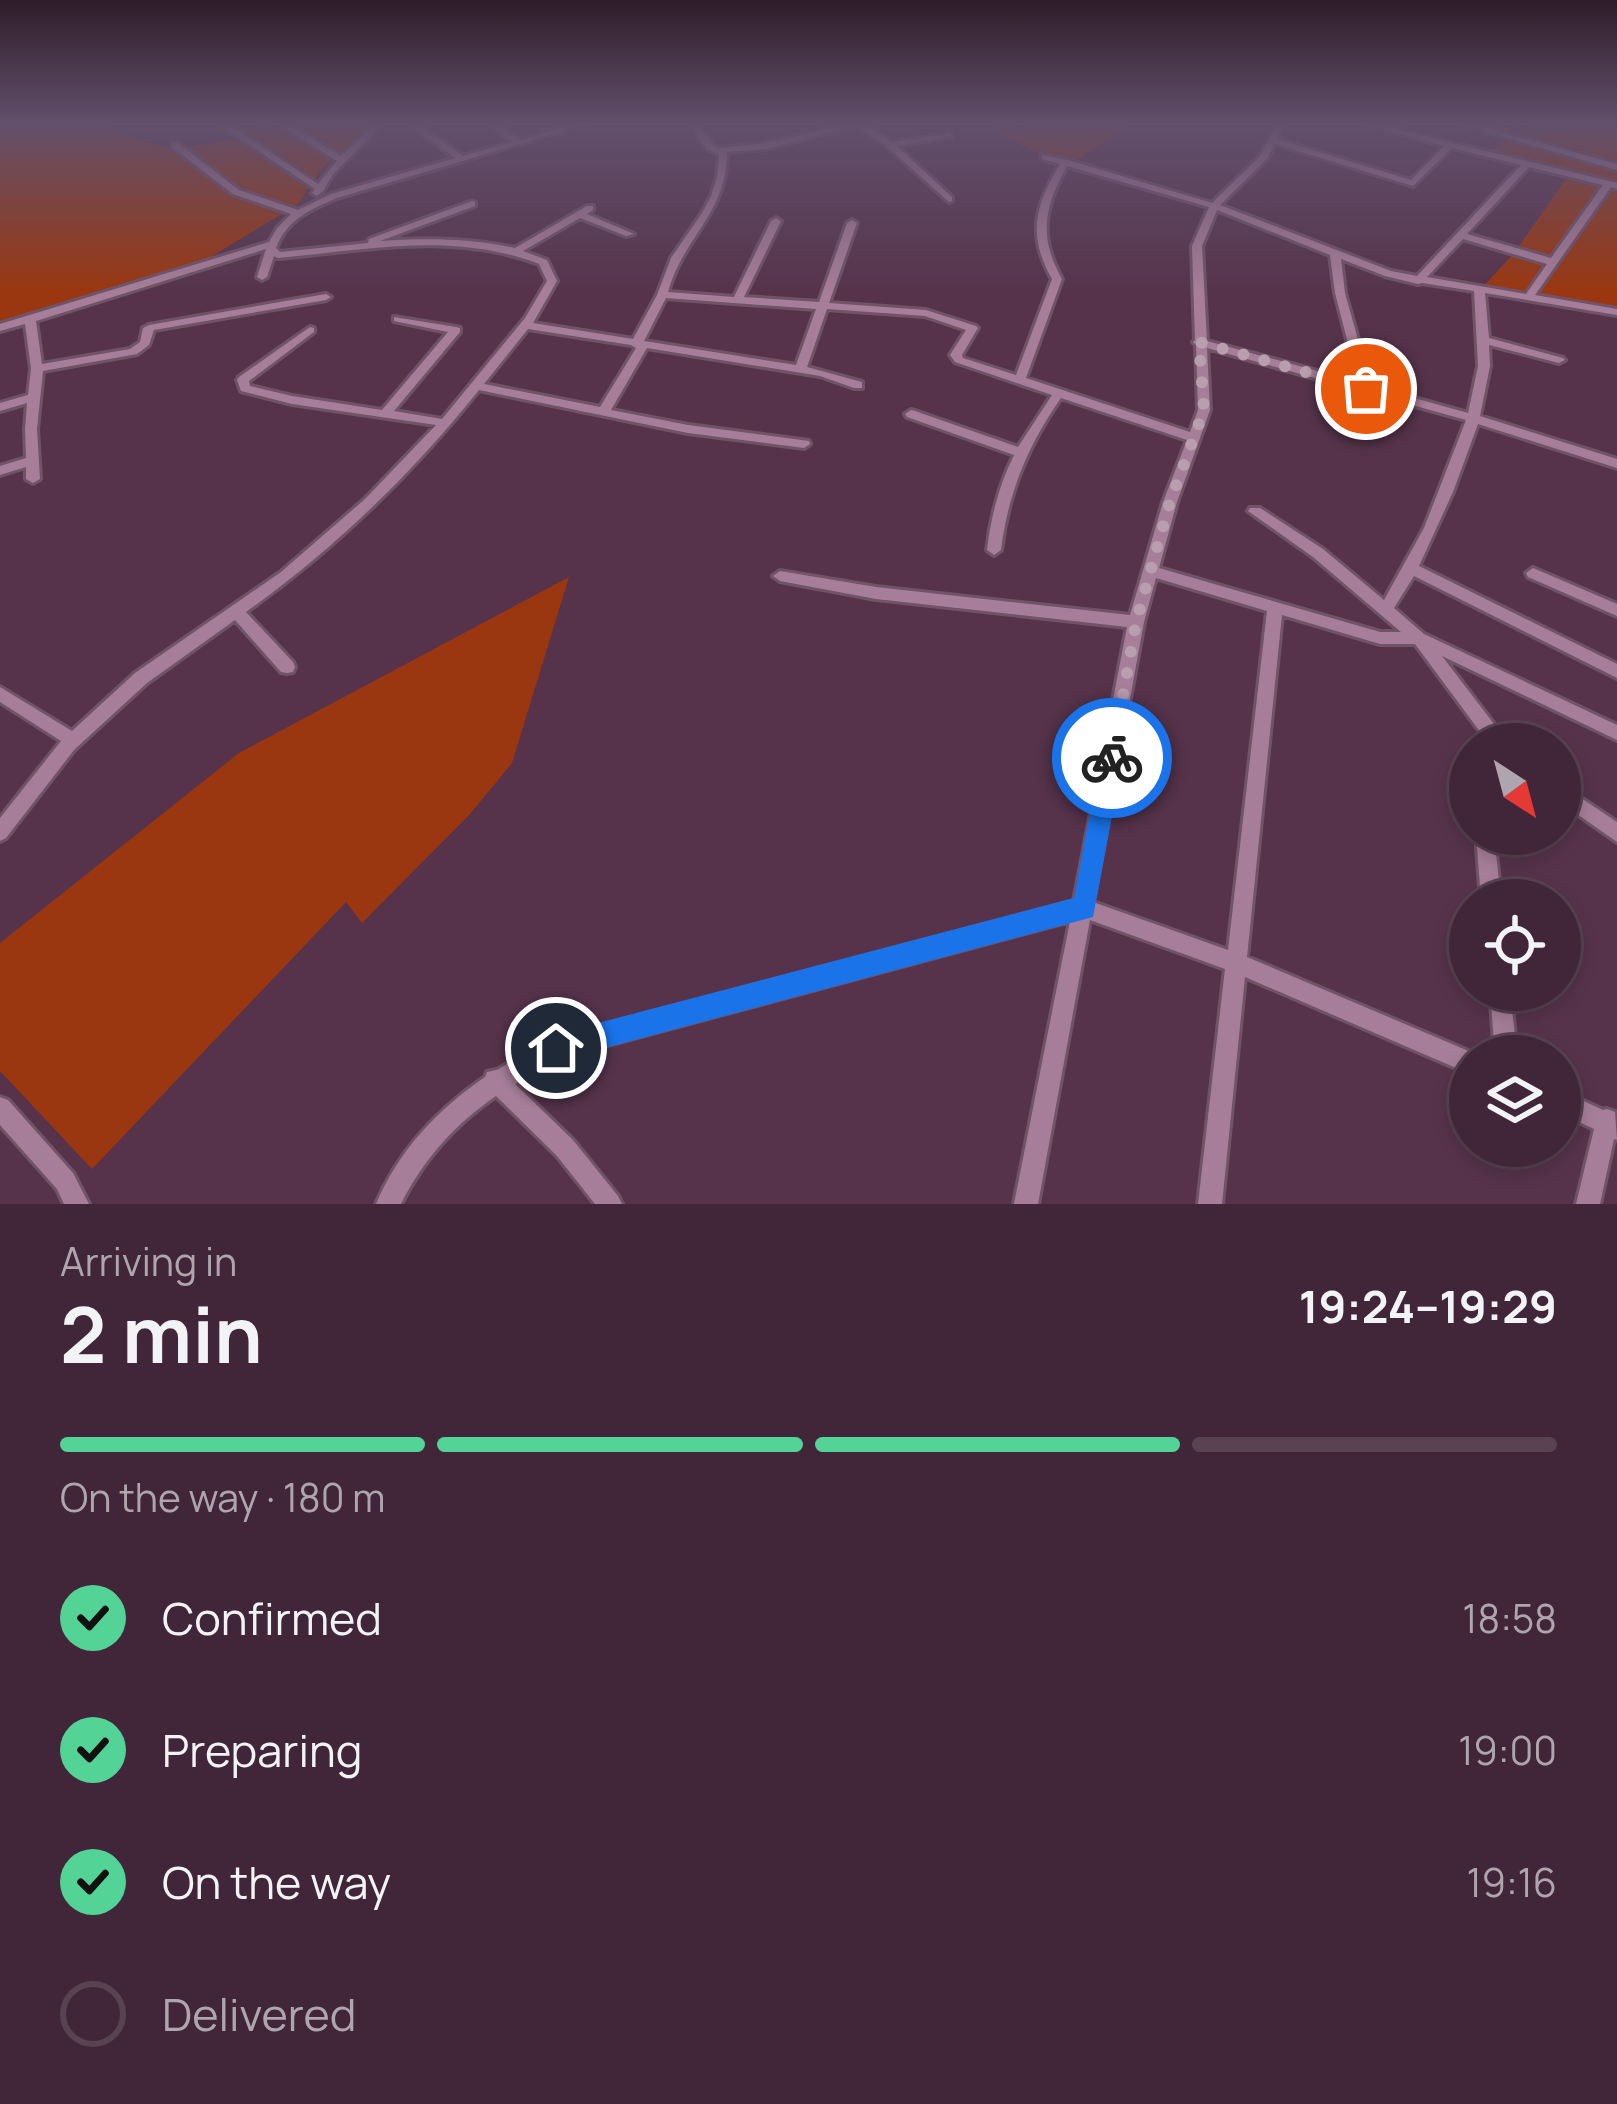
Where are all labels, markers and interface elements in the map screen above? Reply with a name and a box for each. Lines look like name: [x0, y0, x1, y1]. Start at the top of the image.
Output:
pin: [1315, 338, 1417, 440]
icon: bag: [1333, 356, 1399, 422]
courier: [1052, 698, 1172, 818]
north arrow: [1449, 723, 1581, 855]
map controls: [1449, 723, 1581, 1167]
icon: bike: [1079, 725, 1145, 791]
button: locate: [1449, 879, 1581, 1011]
pin: [505, 997, 607, 1099]
icon: home: [523, 1015, 589, 1081]
button: layers: [1449, 1035, 1581, 1167]
text: Arriving in: [60, 1234, 237, 1288]
text: 19:24–19:29: [1299, 1275, 1557, 1337]
text: 2 min: [60, 1280, 263, 1386]
text: On the way · 180 m: [60, 1470, 385, 1524]
icon: check: [60, 1585, 126, 1651]
text: Confirmed: [162, 1587, 382, 1649]
text: 18:58: [1462, 1591, 1557, 1645]
icon: check: [60, 1717, 126, 1783]
text: Preparing: [162, 1719, 362, 1781]
text: 19:00: [1458, 1723, 1557, 1777]
icon: check: [60, 1849, 126, 1915]
text: On the way: [162, 1851, 391, 1913]
text: 19:16: [1467, 1855, 1557, 1909]
text: Delivered: [162, 1983, 357, 2045]

